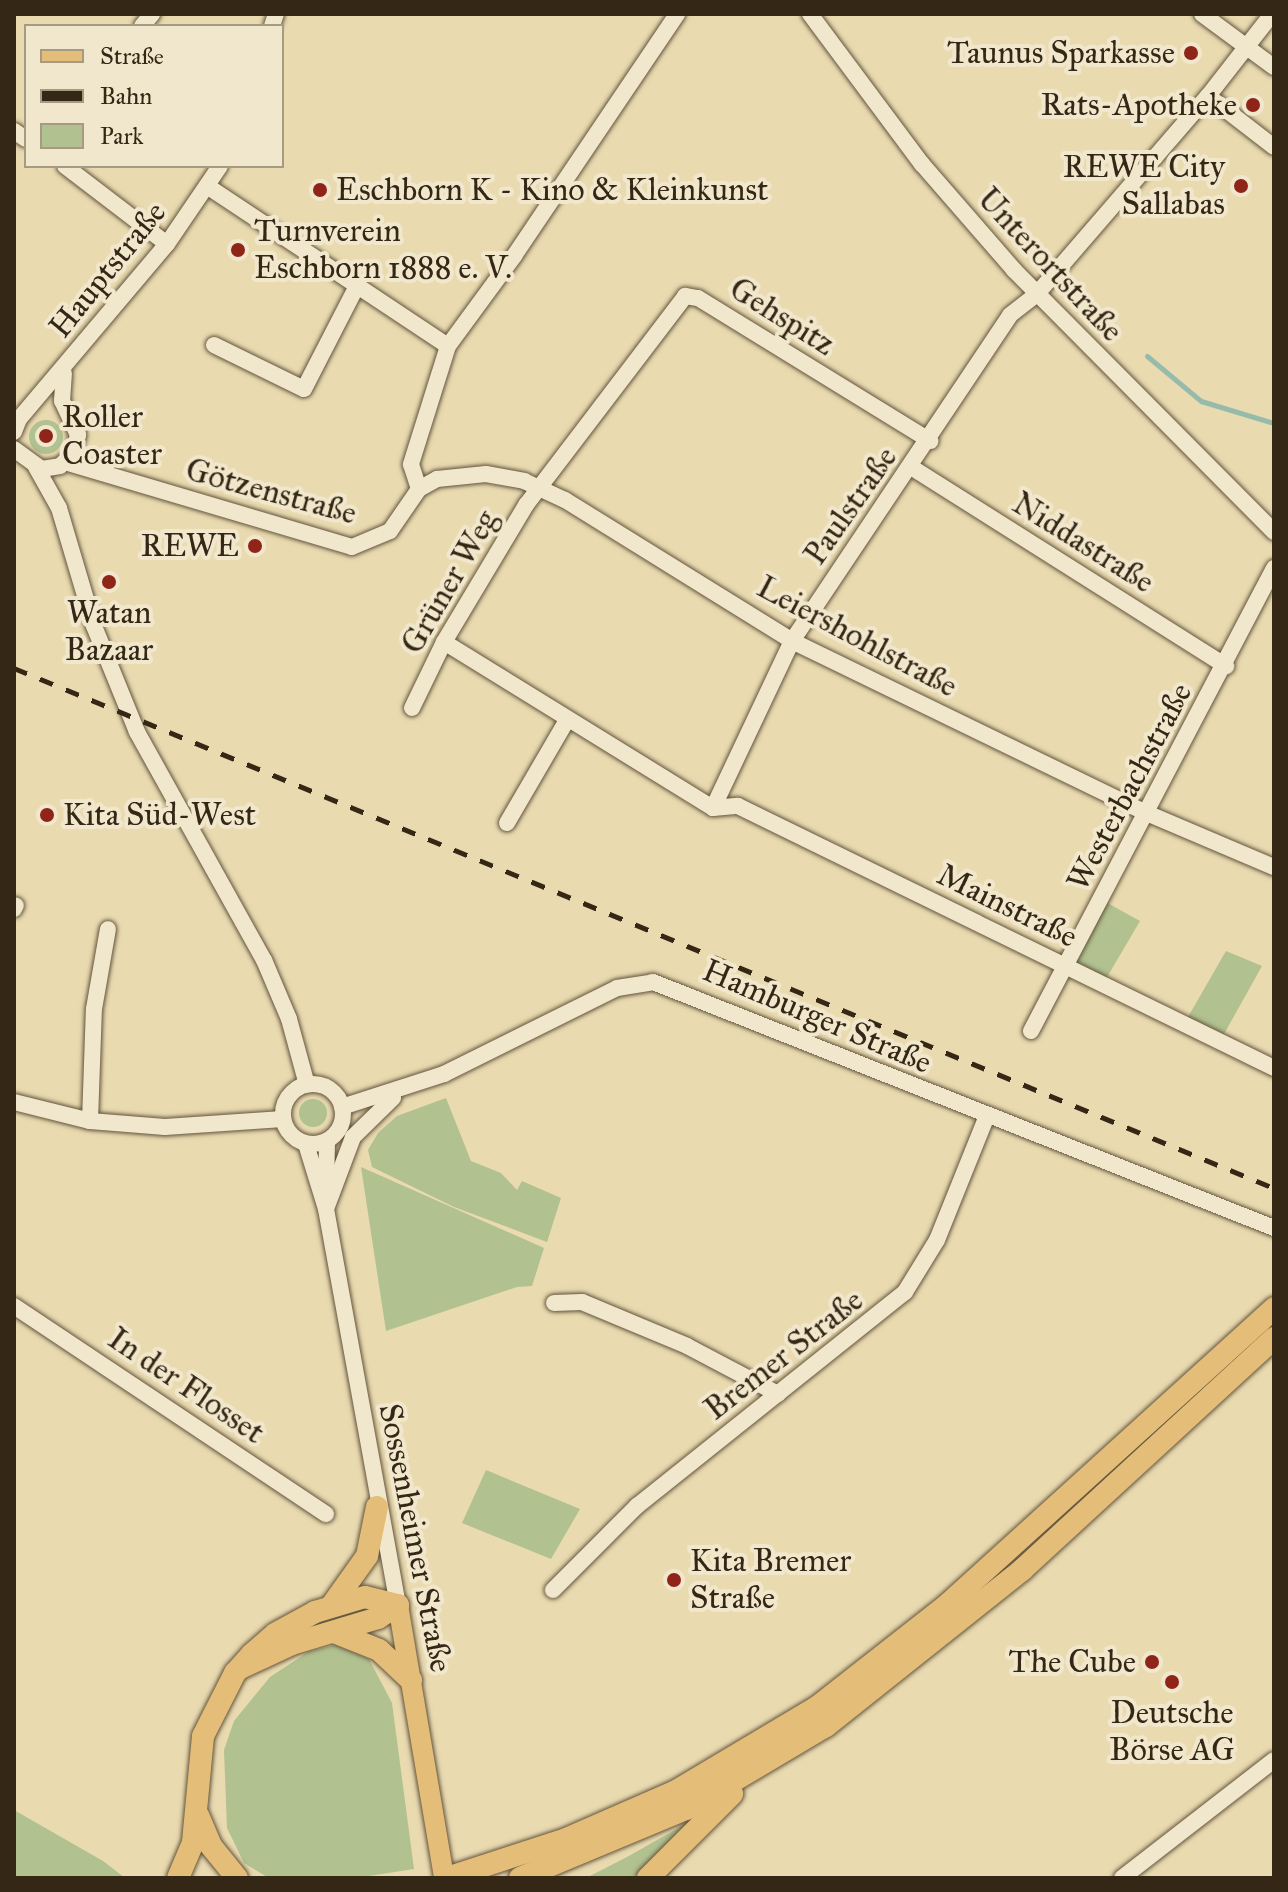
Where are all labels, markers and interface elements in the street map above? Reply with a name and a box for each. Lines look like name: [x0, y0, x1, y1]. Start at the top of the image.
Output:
legend: [24, 24, 284, 168]
place label: Taunus Sparkasse: [947, 34, 1175, 72]
text: Straße: [100, 41, 164, 71]
marker: Taunus Sparkasse: [1182, 44, 1200, 62]
text: Bahn: [100, 81, 152, 111]
place label: Rats-Apotheke: [1041, 86, 1237, 124]
marker: Rats-Apotheke: [1244, 96, 1262, 114]
text: Park: [100, 121, 143, 151]
place label: REWE City Sallabas: [1063, 149, 1225, 224]
place label: Eschborn K - Kino & Kleinkunst: [336, 171, 768, 209]
marker: REWE City Sallabas: [1232, 177, 1250, 195]
street label: Unterortstraße: [969, 180, 1131, 350]
marker: Eschborn K - Kino & Kleinkunst: [311, 181, 329, 199]
street label: Hauptstraße: [41, 194, 175, 346]
place label: Turnverein Eschborn 1888 e. V.: [254, 213, 512, 288]
marker: Turnverein Eschborn 1888 e. V.: [229, 241, 247, 259]
street label: Gehspitz: [722, 270, 842, 364]
place label: Roller Coaster: [62, 399, 162, 474]
marker: Roller Coaster: [37, 427, 55, 445]
street label: Paulstraße: [796, 440, 906, 572]
street label: Götzenstraße: [182, 451, 360, 533]
street label: Niddastraße: [1005, 484, 1161, 602]
street label: Grüner Weg: [394, 503, 506, 661]
place label: REWE: [141, 527, 239, 565]
marker: REWE: [246, 537, 264, 555]
street label: Leiershohlstraße: [750, 568, 964, 706]
marker: Watan Bazaar: [100, 573, 118, 591]
place label: Watan Bazaar: [65, 595, 153, 670]
street label: Westerbachstraße: [1059, 677, 1201, 897]
place label: Kita Süd-West: [63, 796, 256, 834]
marker: Kita Süd-West: [38, 806, 56, 824]
street label: Mainstraße: [931, 856, 1083, 956]
street label: Hamburger Straße: [697, 952, 937, 1082]
street label: Bremer Straße: [697, 1281, 871, 1429]
street label: In der Flosset: [101, 1320, 271, 1452]
street label: Sossenheimer Straße: [370, 1400, 460, 1676]
place label: Kita Bremer Straße: [690, 1543, 851, 1618]
marker: Kita Bremer Straße: [665, 1571, 683, 1589]
place label: The Cube: [1008, 1643, 1136, 1681]
marker: The Cube: [1143, 1653, 1161, 1671]
marker: Deutsche Börse AG: [1163, 1673, 1181, 1691]
place label: Deutsche Börse AG: [1109, 1695, 1235, 1770]

